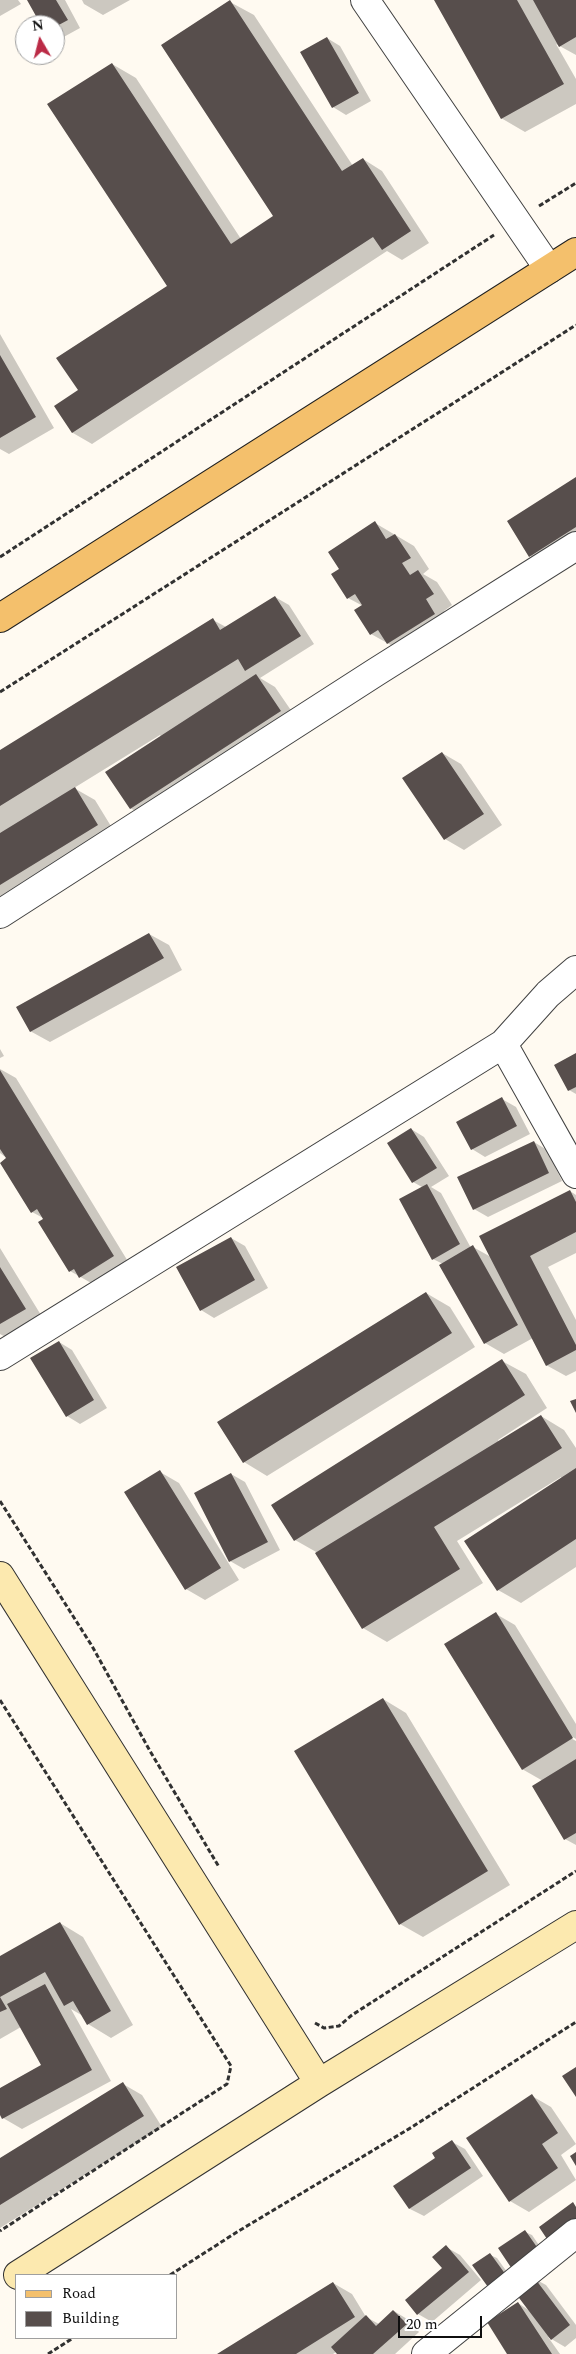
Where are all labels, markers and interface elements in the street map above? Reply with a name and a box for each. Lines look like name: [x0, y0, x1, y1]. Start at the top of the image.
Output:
text: N: [31, 14, 45, 37]
north arrow: [15, 15, 65, 65]
legend: [15, 2274, 178, 2339]
text: Road: [62, 2282, 96, 2305]
scale bar: [401, 2306, 485, 2338]
text: Building: [62, 2307, 119, 2330]
text: 20 m: [406, 2313, 438, 2336]

